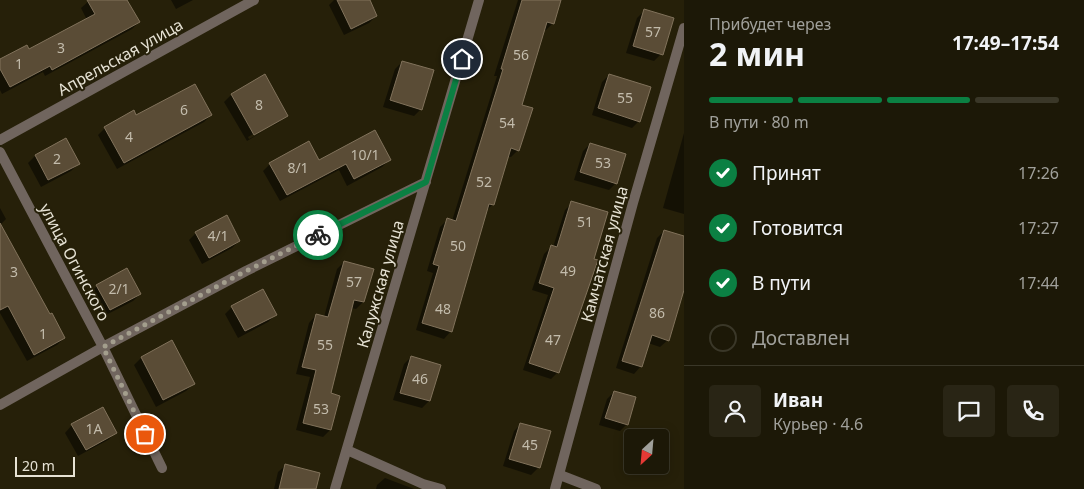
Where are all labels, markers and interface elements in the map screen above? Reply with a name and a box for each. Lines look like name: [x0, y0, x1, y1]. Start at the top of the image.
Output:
street label: Апрельская улица: [53, 13, 187, 101]
text: Прибудет через: [709, 13, 831, 35]
house number: 57: [645, 22, 661, 41]
text: 17:49–17:54: [952, 30, 1059, 56]
text: 2 мин: [709, 32, 805, 75]
house number: 3: [57, 38, 65, 57]
pin: [441, 38, 483, 80]
icon: home: [448, 45, 476, 73]
house number: 56: [513, 45, 529, 64]
house number: 1: [15, 54, 23, 73]
house number: 55: [617, 88, 633, 107]
house number: 8: [255, 95, 263, 114]
house number: 6: [180, 100, 188, 119]
text: В пути · 80 m: [709, 111, 809, 133]
house number: 54: [499, 113, 515, 132]
house number: 4: [125, 127, 133, 146]
house number: 10/1: [350, 145, 380, 164]
house number: 2: [53, 149, 61, 168]
house number: 53: [595, 153, 611, 172]
house number: 8/1: [287, 158, 309, 177]
icon: check: [709, 159, 737, 187]
text: Принят: [752, 160, 821, 186]
text: 17:26: [1018, 162, 1059, 184]
house number: 52: [476, 172, 492, 191]
street label: Камчатская улица: [575, 183, 633, 325]
street label: улица Огинского: [35, 199, 115, 325]
courier: [293, 210, 343, 260]
house number: 51: [577, 212, 593, 231]
icon: check: [709, 214, 737, 242]
text: Готовится: [752, 215, 843, 241]
text: 17:27: [1018, 217, 1059, 239]
street label: Калужская улица: [351, 218, 409, 350]
icon: bike: [304, 221, 332, 249]
house number: 4/1: [207, 226, 229, 245]
house number: 50: [450, 236, 466, 255]
house number: 49: [560, 261, 576, 280]
house number: 3: [10, 262, 18, 281]
icon: check: [709, 269, 737, 297]
text: В пути: [752, 270, 811, 296]
house number: 57: [346, 272, 362, 291]
text: 17:44: [1018, 272, 1059, 294]
house number: 2/1: [108, 279, 130, 298]
house number: 48: [435, 299, 451, 318]
house number: 86: [649, 303, 665, 322]
house number: 1: [39, 324, 47, 343]
text: Доставлен: [752, 325, 850, 351]
house number: 47: [545, 330, 561, 349]
house number: 55: [317, 335, 333, 354]
house number: 46: [412, 369, 428, 388]
button: person: [709, 385, 761, 437]
button: chat: [943, 385, 995, 437]
button: phone: [1007, 385, 1059, 437]
text: Иван: [773, 387, 823, 413]
house number: 53: [313, 399, 329, 418]
pin: [124, 413, 166, 455]
text: Курьер · 4.6: [773, 413, 863, 435]
house number: 1А: [86, 419, 103, 438]
icon: bag: [131, 420, 159, 448]
north arrow: [624, 429, 669, 474]
map controls: [624, 429, 669, 474]
house number: 45: [522, 435, 538, 454]
scale bar: [15, 454, 75, 477]
text: 20 m: [22, 456, 55, 475]

